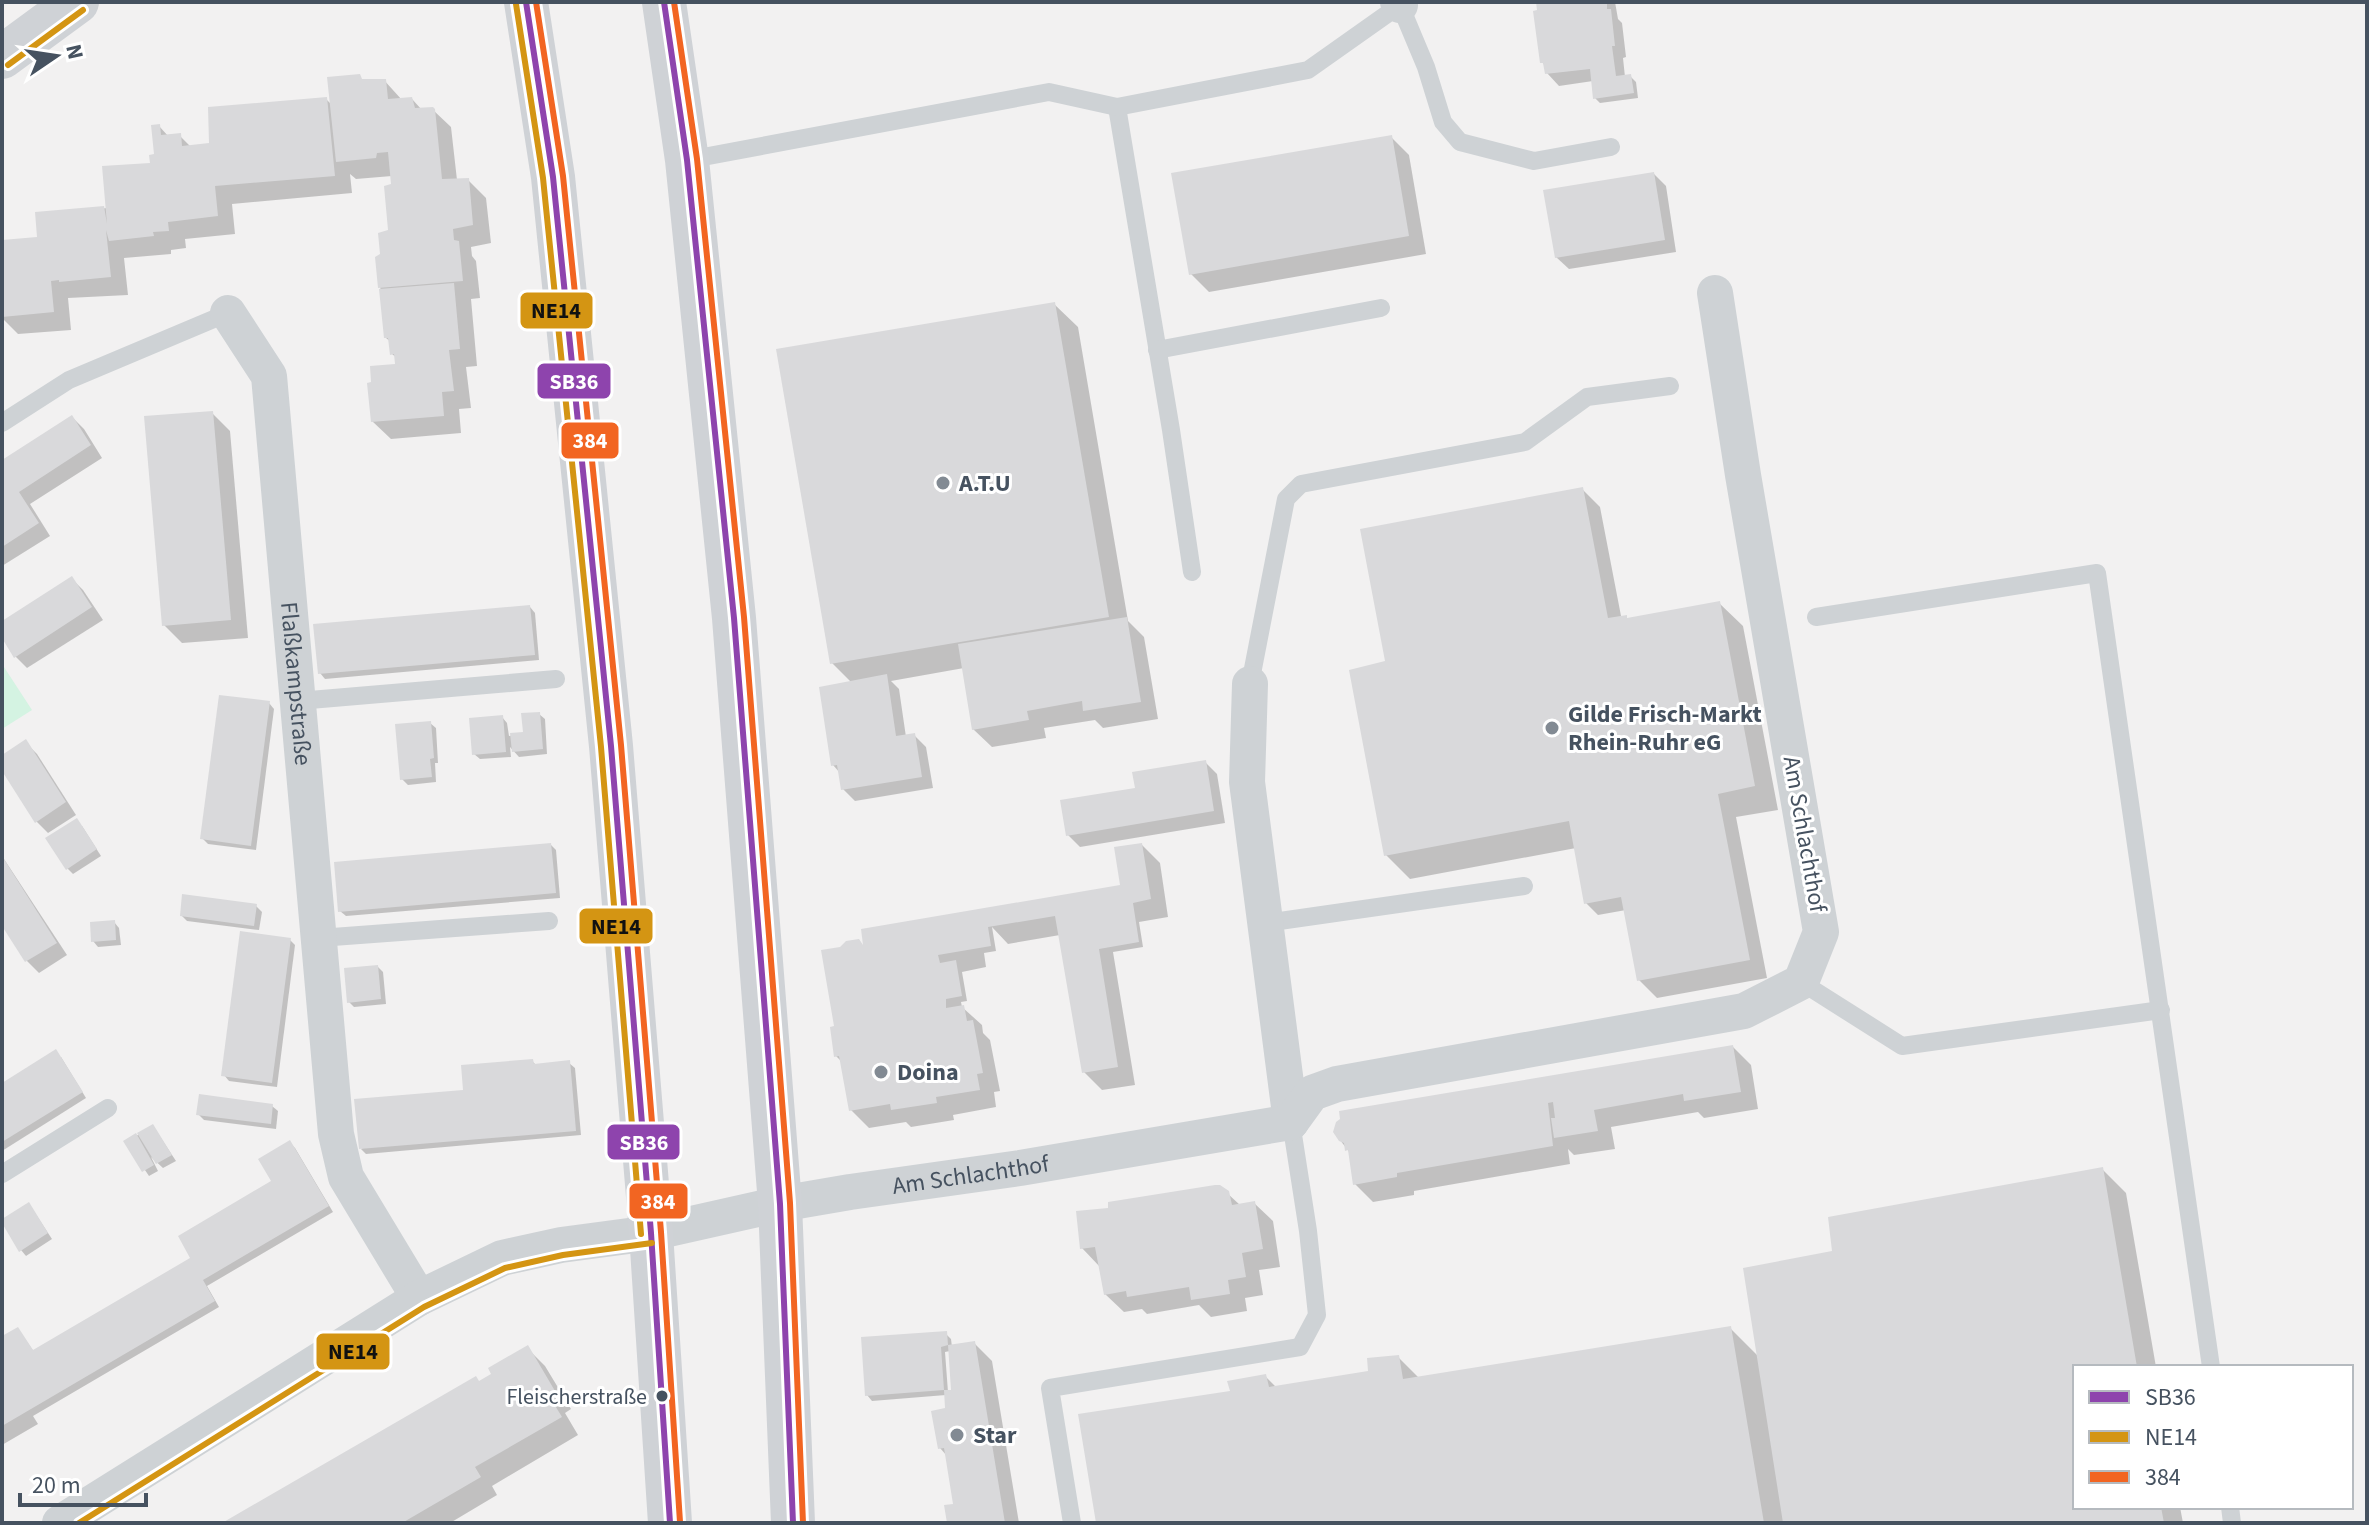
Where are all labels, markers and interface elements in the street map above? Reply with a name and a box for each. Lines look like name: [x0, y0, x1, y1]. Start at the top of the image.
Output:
north arrow: [16, 16, 96, 96]
text: N: [57, 41, 92, 62]
line badge: NE14: [519, 291, 594, 330]
text: NE14: [531, 295, 581, 327]
line badge: SB36: [536, 362, 612, 400]
text: SB36: [550, 366, 598, 398]
line badge: 384: [560, 421, 620, 460]
text: 384: [573, 425, 608, 457]
place label: A.T.U: [958, 466, 1011, 501]
marker: A.T.U: [934, 474, 952, 492]
street label: Flaßkampstraße: [271, 600, 320, 767]
place label: Gilde Frisch-Markt Rhein-Ruhr eG: [1568, 697, 1762, 760]
marker: Gilde Frisch-Markt Rhein-Ruhr eG: [1543, 719, 1561, 737]
street label: Am Schlachthof: [1774, 753, 1836, 916]
line badge: NE14: [578, 907, 654, 945]
text: NE14: [591, 911, 641, 943]
place label: Doina: [897, 1055, 959, 1090]
marker: Doina: [872, 1063, 890, 1081]
line badge: SB36: [606, 1123, 681, 1161]
text: SB36: [620, 1127, 668, 1159]
street label: Am Schlachthof: [890, 1146, 1053, 1204]
line badge: 384: [628, 1182, 689, 1220]
text: 384: [641, 1186, 676, 1218]
line badge: NE14: [315, 1332, 391, 1371]
text: NE14: [328, 1336, 378, 1368]
legend: [2073, 1365, 2353, 1509]
text: SB36: [2145, 1380, 2196, 1415]
place label: Fleischerstraße: [507, 1381, 647, 1413]
marker: Fleischerstraße: [654, 1388, 670, 1404]
place label: Star: [973, 1418, 1017, 1453]
text: NE14: [2145, 1420, 2197, 1455]
marker: Star: [948, 1426, 966, 1444]
scale bar: [20, 1457, 146, 1507]
text: 384: [2145, 1460, 2181, 1495]
text: 20 m: [32, 1468, 81, 1503]

